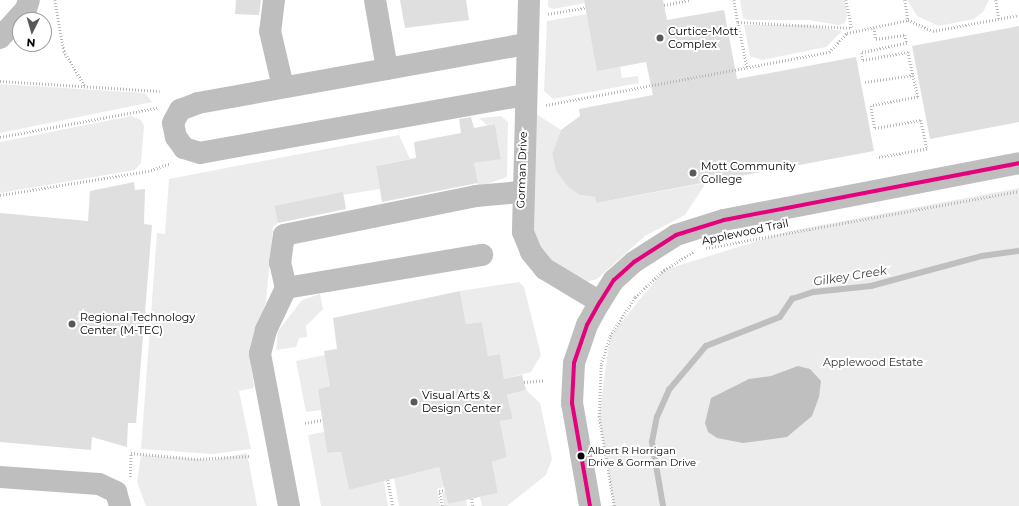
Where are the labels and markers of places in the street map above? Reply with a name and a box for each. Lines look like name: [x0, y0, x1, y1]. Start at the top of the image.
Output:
place label: Curtice-Mott Complex: [668, 25, 738, 51]
marker: Curtice-Mott Complex: [655, 33, 665, 43]
place label: Mott Community College: [701, 160, 796, 186]
marker: Mott Community College: [688, 168, 698, 178]
place label: Regional Technology Center (M-TEC): [80, 311, 195, 337]
marker: Regional Technology Center (M-TEC): [67, 319, 77, 329]
place label: Visual Arts & Design Center: [422, 389, 501, 415]
marker: Visual Arts & Design Center: [409, 397, 419, 407]
place label: Albert R Horrigan Drive & Gorman Drive: [588, 444, 696, 468]
marker: Albert R Horrigan Drive & Gorman Drive: [576, 451, 586, 461]

